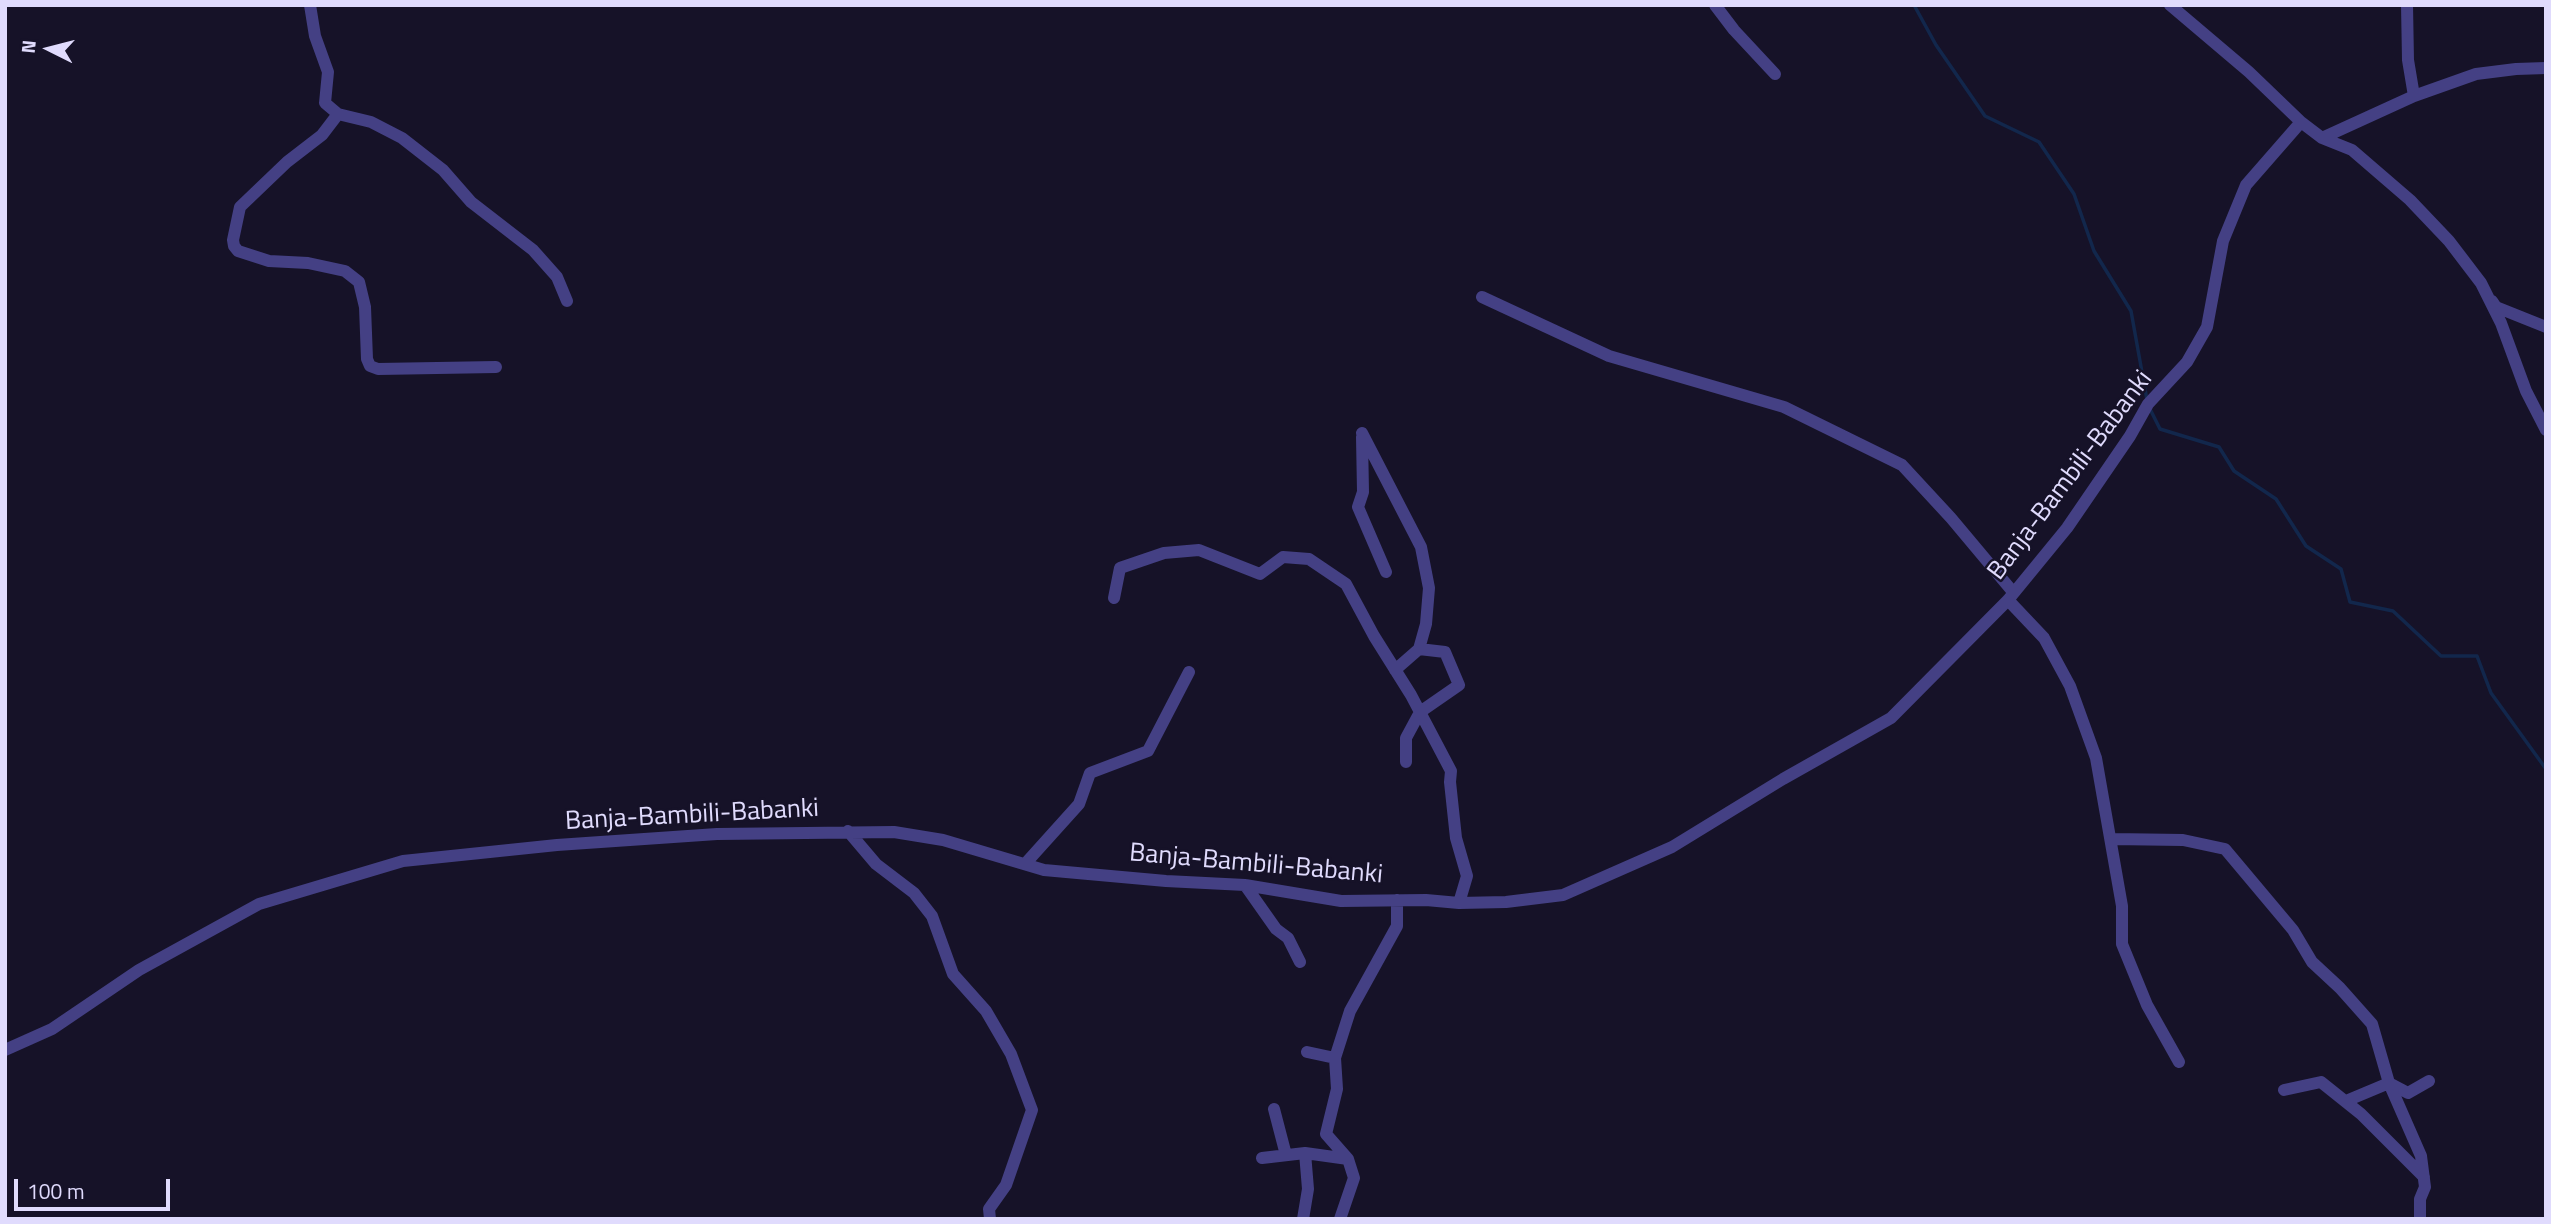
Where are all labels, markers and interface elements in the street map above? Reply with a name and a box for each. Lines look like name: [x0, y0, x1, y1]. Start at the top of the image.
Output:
north arrow: [14, 14, 84, 84]
text: N: [13, 39, 43, 55]
street label: Banja-Bambili-Babanki: [1982, 365, 2160, 587]
street label: Banja-Bambili-Babanki: [564, 794, 820, 838]
street label: Banja-Bambili-Babanki: [1128, 838, 1384, 892]
scale bar: [18, 1164, 173, 1208]
text: 100 m: [27, 1175, 84, 1207]

